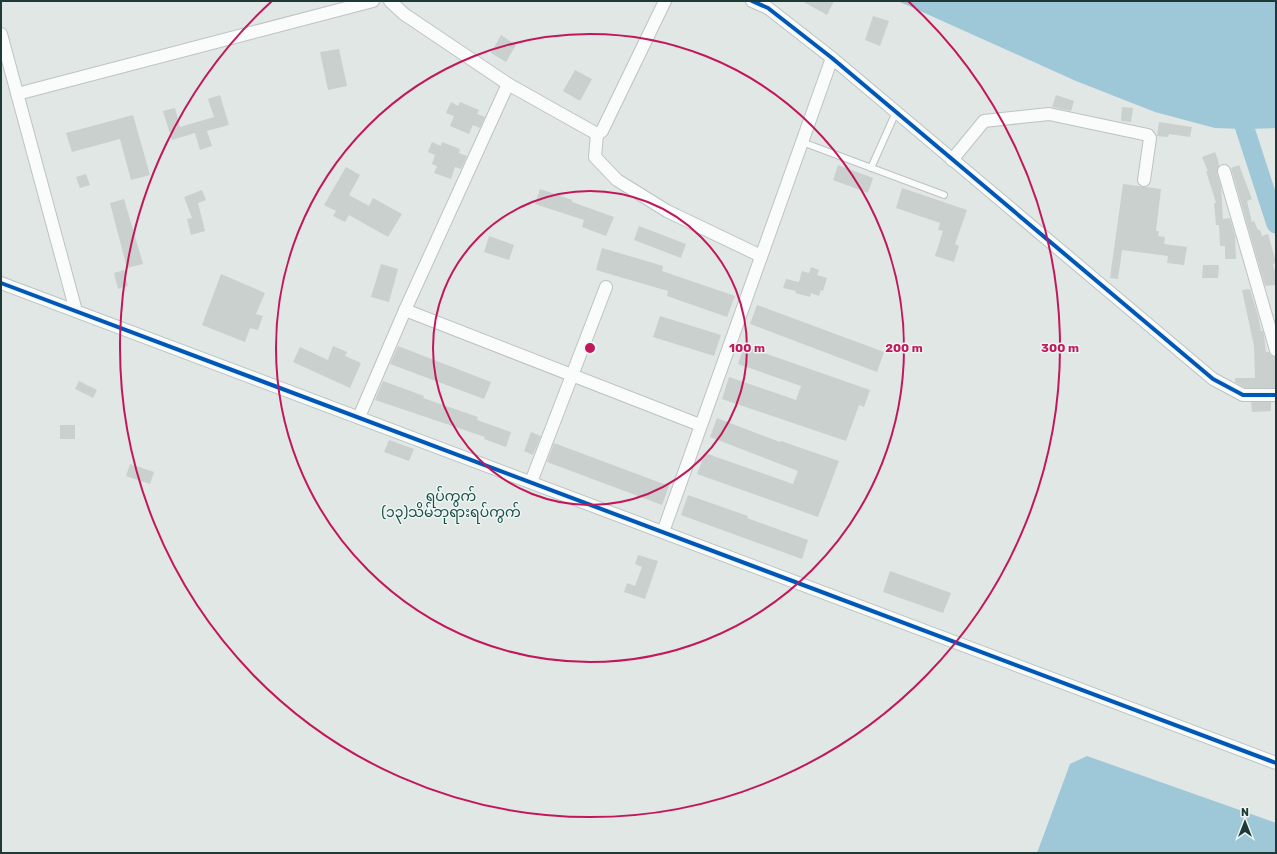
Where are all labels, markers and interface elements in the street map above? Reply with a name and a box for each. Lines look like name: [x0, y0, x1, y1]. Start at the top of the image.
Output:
centre of rings: [583, 341, 597, 355]
text: 100 m: [729, 341, 765, 355]
text: 200 m: [885, 341, 923, 355]
text: 300 m: [1041, 341, 1079, 355]
district label: ရပ်ကွက် (၁၃)သိမ်ဘုရားရပ်ကွက်: [381, 486, 521, 524]
north arrow: [1225, 802, 1265, 842]
text: N: [1241, 806, 1249, 819]

